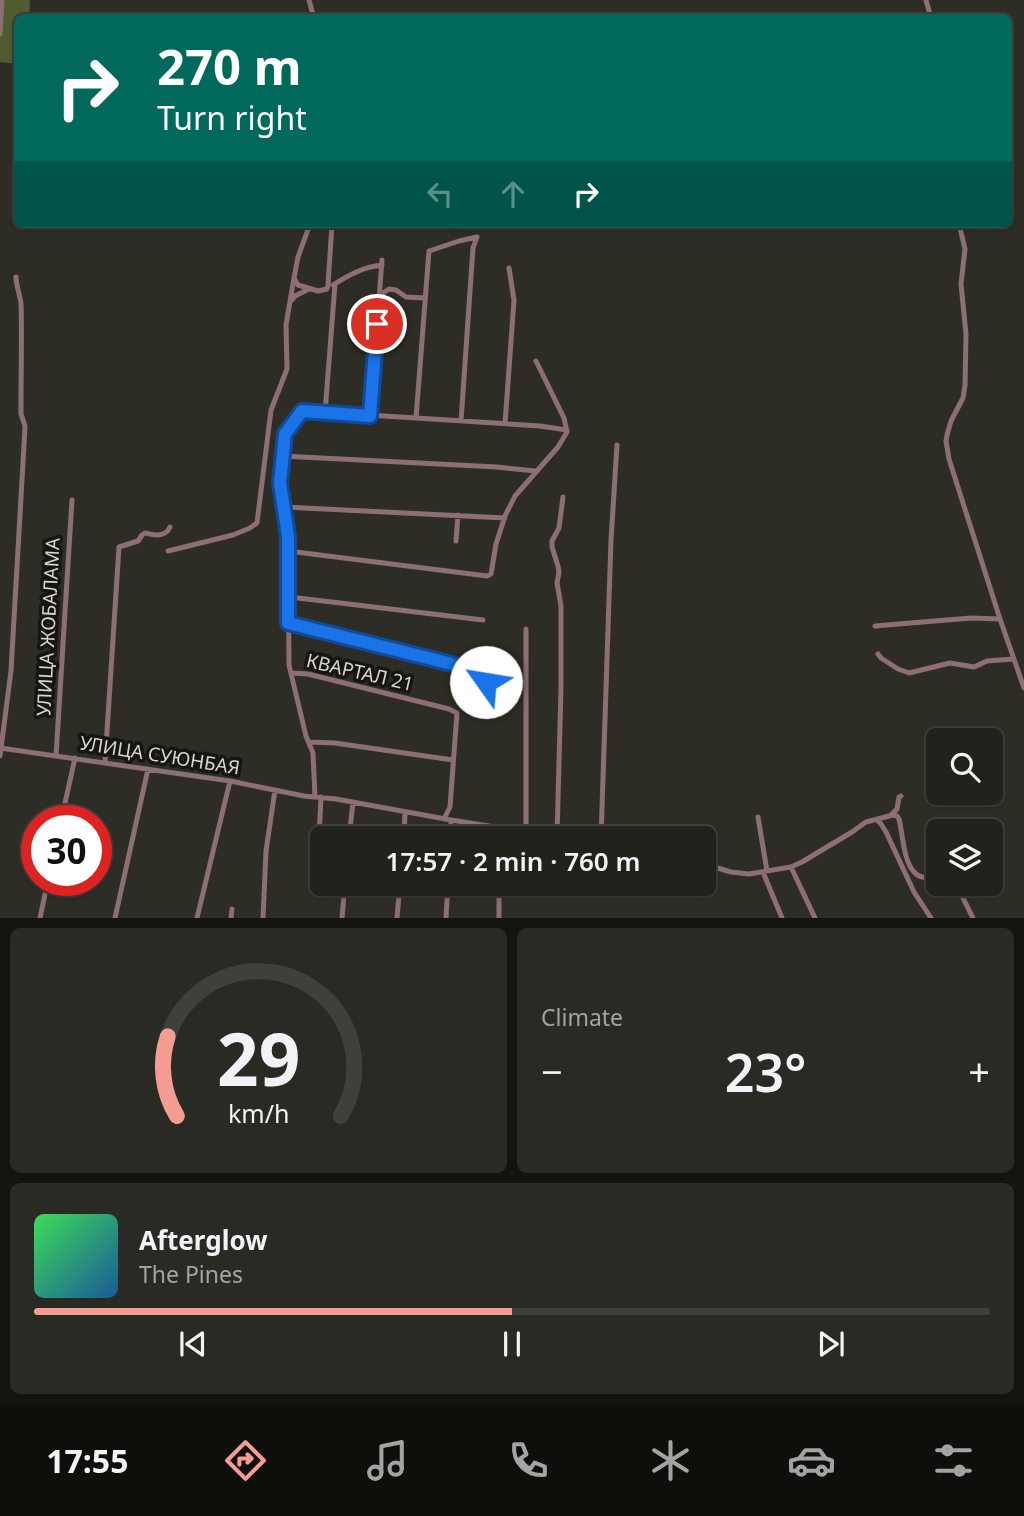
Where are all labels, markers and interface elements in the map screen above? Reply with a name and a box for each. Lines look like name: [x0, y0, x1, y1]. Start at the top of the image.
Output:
text: 270 m: [157, 33, 302, 99]
icon: right: [42, 42, 133, 133]
text: Turn right: [157, 96, 307, 139]
icon: left: [421, 175, 459, 213]
icon: ahead: [494, 175, 532, 213]
icon: right: [567, 175, 605, 213]
pin: [347, 294, 407, 354]
icon: arrive: [358, 305, 396, 343]
street label: УЛИЦА ЖОБАЛАМА: [30, 536, 66, 717]
position arrow: [449, 645, 523, 719]
street label: КВАРТАЛ 21: [304, 647, 416, 697]
map controls: [926, 728, 1003, 896]
button: search: [926, 728, 1003, 805]
street label: УЛИЦА СУЮНБАЯ: [78, 730, 242, 780]
speed limit sign: 30: [21, 805, 112, 896]
button: layers: [926, 819, 1003, 896]
text: 17:57 · 2 min · 760 m: [386, 843, 640, 879]
text: Climate: [541, 1001, 623, 1033]
text: 29: [217, 1009, 300, 1108]
text: 23°: [725, 1036, 806, 1107]
text: −: [541, 1045, 563, 1097]
text: +: [968, 1045, 990, 1097]
text: km/h: [228, 1096, 289, 1130]
text: Afterglow: [139, 1222, 267, 1258]
text: The Pines: [139, 1258, 243, 1290]
icon: previous: [174, 1325, 212, 1363]
icon: pause: [493, 1325, 531, 1363]
icon: next: [812, 1325, 850, 1363]
icon: directions: [221, 1436, 270, 1485]
icon: music: [363, 1436, 412, 1485]
icon: phone: [504, 1436, 553, 1485]
icon: climate: [646, 1436, 695, 1485]
icon: car: [787, 1436, 836, 1485]
icon: filters: [929, 1436, 978, 1485]
text: 17:55: [46, 1439, 128, 1482]

